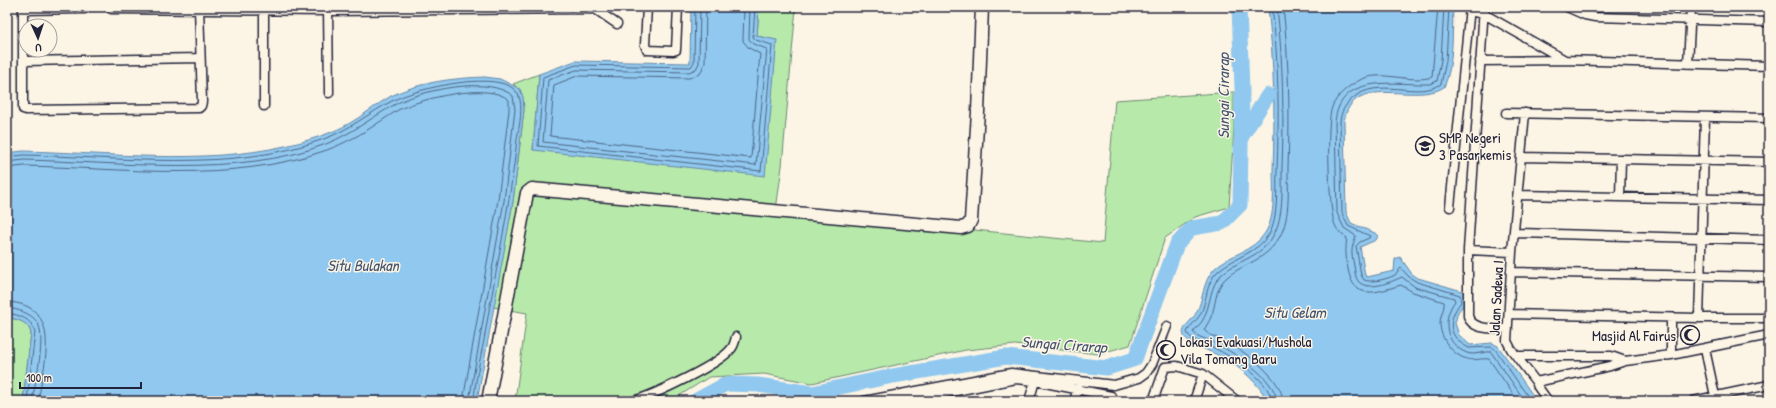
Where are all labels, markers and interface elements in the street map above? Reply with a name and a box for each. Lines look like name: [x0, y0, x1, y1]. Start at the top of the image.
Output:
north arrow: [18, 18, 58, 58]
text: U: [35, 41, 42, 55]
water label: Sungai Cirarap: [1212, 52, 1234, 139]
place label: SMP Negeri 3 Pasarkemis: [1439, 127, 1511, 165]
school or university icon: SMP Negeri 3 Pasarkemis: [1414, 135, 1436, 157]
water label: Situ Bulakan: [327, 254, 401, 276]
street label: Jalan Sadewa I: [1484, 260, 1508, 336]
water label: Situ Gelam: [1264, 301, 1327, 323]
mosque icon: Masjid Al Fairus: [1679, 324, 1701, 346]
place label: Masjid Al Fairus: [1592, 325, 1676, 346]
water label: Sungai Cirarap: [1020, 330, 1109, 358]
place label: Lokasi Evakuasi/Mushola Vila Tomang Baru: [1180, 331, 1311, 369]
mosque icon: Lokasi Evakuasi/Mushola Vila Tomang Baru: [1155, 339, 1177, 361]
scale bar: [20, 364, 141, 390]
text: 100 m: [26, 369, 52, 386]

